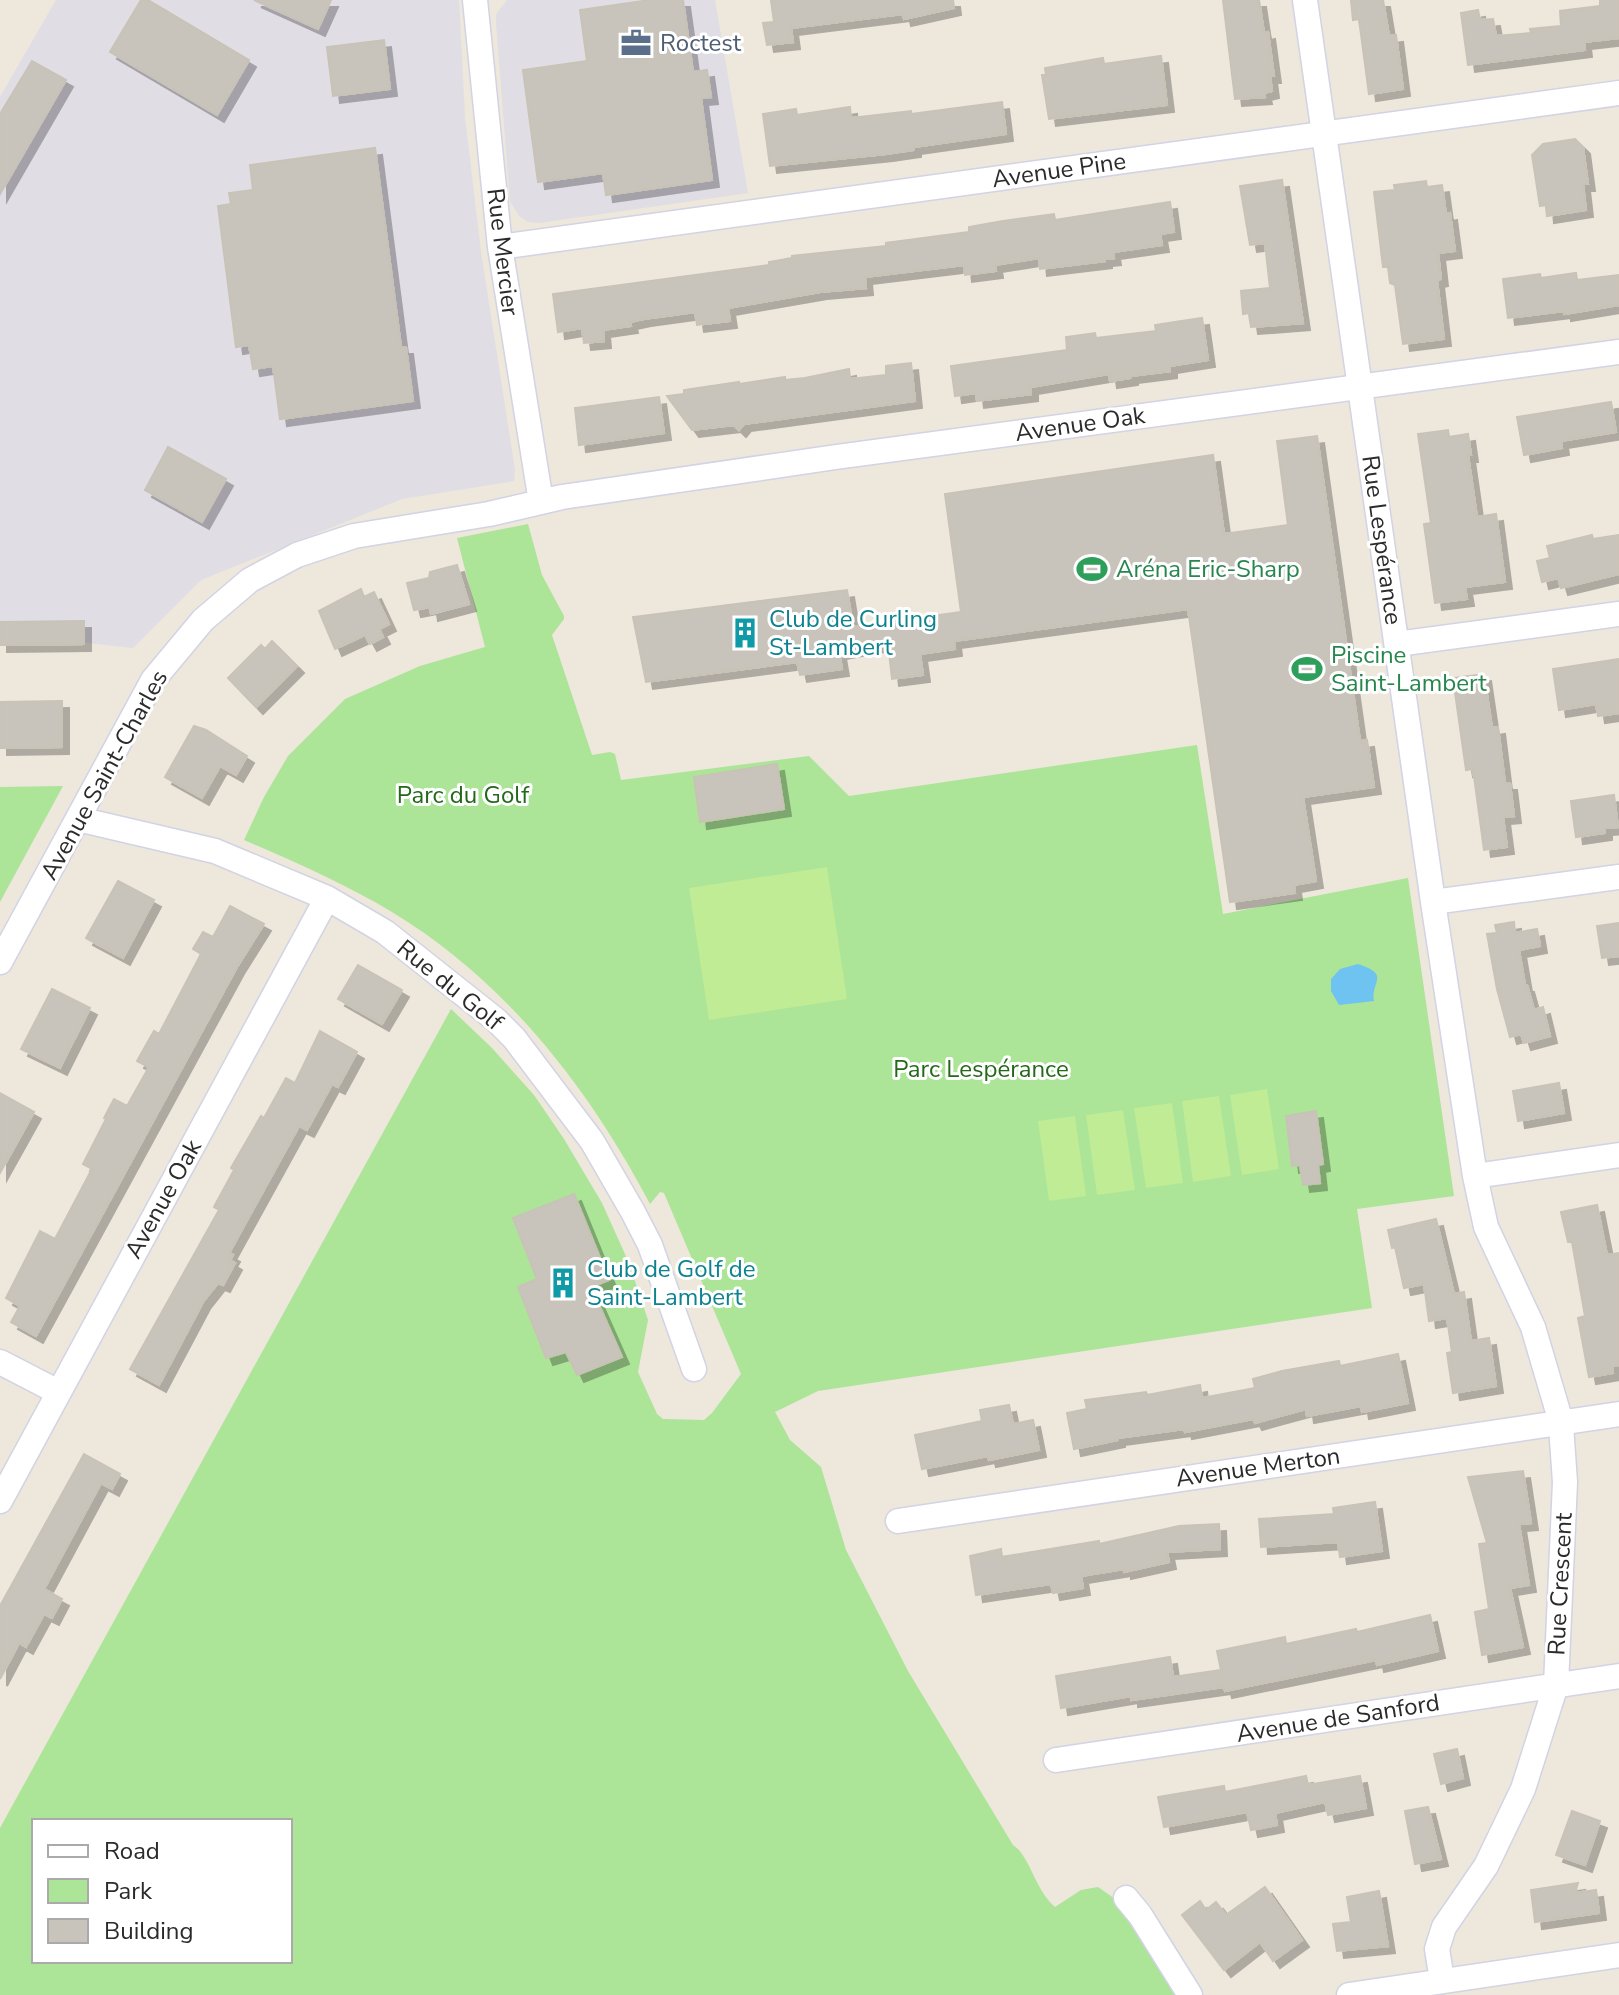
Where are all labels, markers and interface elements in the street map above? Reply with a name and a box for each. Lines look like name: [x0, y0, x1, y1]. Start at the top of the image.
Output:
office icon: Roctest: [619, 26, 653, 60]
place label: Roctest: [660, 27, 742, 59]
street label: Avenue Pine: [990, 145, 1128, 195]
street label: Rue Mercier: [479, 186, 527, 318]
street label: Avenue Oak: [1013, 399, 1148, 449]
street label: Rue Lespérance: [1354, 453, 1410, 627]
sports icon: Aréna Eric-Sharp: [1075, 552, 1109, 586]
place label: Aréna Eric-Sharp: [1116, 553, 1300, 585]
place label: Club de Curling St-Lambert: [769, 603, 937, 663]
building icon: Club de Curling St-Lambert: [728, 616, 762, 650]
place label: Piscine Saint-Lambert: [1331, 639, 1487, 699]
sports icon: Piscine Saint-Lambert: [1290, 652, 1324, 686]
street label: Avenue Saint-Charles: [33, 664, 175, 886]
park label: Parc du Golf: [397, 779, 530, 811]
street label: Rue du Golf: [390, 932, 510, 1038]
park label: Parc Lespérance: [893, 1053, 1069, 1085]
street label: Avenue Oak: [117, 1133, 209, 1264]
place label: Club de Golf de Saint-Lambert: [587, 1253, 755, 1313]
building icon: Club de Golf de Saint-Lambert: [546, 1266, 580, 1300]
street label: Avenue Merton: [1174, 1440, 1342, 1494]
street label: Rue Crescent: [1540, 1511, 1580, 1656]
street label: Avenue de Sanford: [1234, 1686, 1442, 1750]
legend: [32, 1819, 292, 1963]
text: Road: [104, 1835, 160, 1867]
text: Park: [104, 1875, 153, 1907]
text: Building: [104, 1915, 194, 1947]

